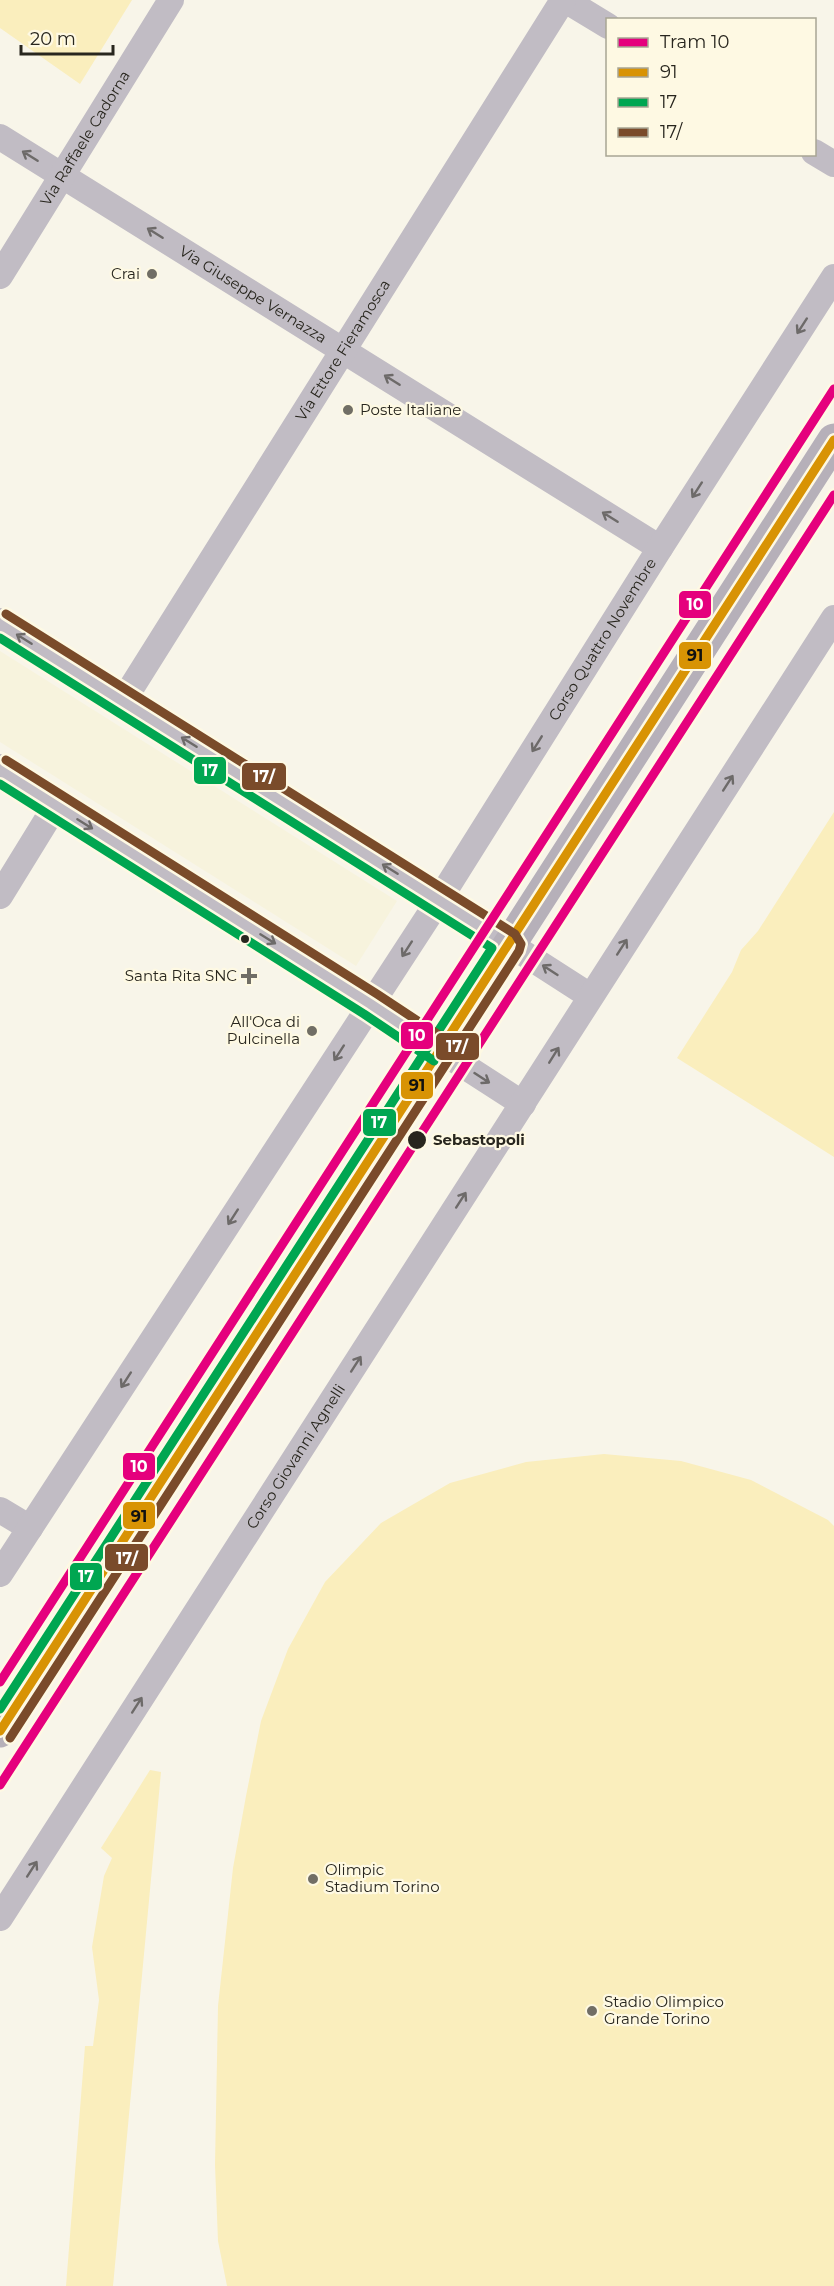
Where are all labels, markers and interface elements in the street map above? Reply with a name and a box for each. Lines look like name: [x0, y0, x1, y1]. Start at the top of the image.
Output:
scale bar: [21, 18, 112, 56]
legend: [606, 18, 816, 156]
text: 20 m: [30, 28, 76, 50]
text: Tram 10: [660, 31, 729, 53]
text: 91: [660, 61, 677, 83]
street label: Via Raffaele Cadorna: [36, 67, 134, 209]
text: 17: [660, 91, 677, 113]
text: 17/: [660, 121, 683, 143]
one-way arrow: [22, 150, 39, 162]
one-way arrow: [146, 227, 163, 240]
street label: Via Giuseppe Vernazza: [176, 241, 331, 347]
place label: Crai: [111, 264, 140, 283]
marker: Crai: [145, 267, 159, 281]
street label: Via Ettore Fieramosca: [291, 276, 394, 424]
one-way arrow: [796, 317, 808, 334]
one-way arrow: [383, 374, 400, 387]
place label: Poste Italiane: [360, 400, 461, 419]
marker: Poste Italiane: [341, 403, 355, 417]
one-way arrow: [691, 481, 703, 498]
one-way arrow: [603, 511, 619, 523]
street label: Corso Quattro Novembre: [544, 554, 660, 724]
line badge: 10: [678, 590, 712, 619]
text: 10: [686, 595, 704, 614]
one-way arrow: [16, 632, 33, 644]
line badge: 91: [678, 641, 712, 670]
text: 91: [687, 646, 703, 665]
one-way arrow: [531, 735, 543, 752]
one-way arrow: [181, 736, 198, 748]
line badge: 17: [193, 756, 227, 785]
text: 17: [202, 761, 218, 780]
line badge: 17/: [241, 762, 287, 791]
text: 17/: [253, 767, 276, 786]
one-way arrow: [722, 775, 734, 792]
one-way arrow: [76, 818, 93, 830]
one-way arrow: [382, 862, 399, 874]
unlabelled marker: [239, 933, 251, 945]
one-way arrow: [259, 933, 276, 945]
one-way arrow: [616, 939, 628, 956]
one-way arrow: [401, 940, 413, 957]
one-way arrow: [542, 964, 558, 976]
place label: Santa Rita SNC: [125, 966, 237, 985]
marker: Santa Rita SNC: [242, 969, 256, 983]
place label: All'Oca di Pulcinella: [227, 1012, 300, 1048]
line badge: 10: [400, 1021, 434, 1050]
marker: All'Oca di Pulcinella: [305, 1024, 319, 1038]
text: 10: [408, 1026, 426, 1045]
line badge: 17/: [435, 1032, 480, 1061]
text: 17/: [446, 1037, 469, 1056]
one-way arrow: [333, 1045, 346, 1062]
one-way arrow: [548, 1047, 560, 1063]
line badge: 91: [400, 1071, 434, 1100]
one-way arrow: [473, 1072, 490, 1084]
text: 91: [409, 1076, 425, 1095]
line badge: 17: [362, 1108, 397, 1137]
text: 17: [371, 1113, 387, 1132]
marker: Sebastopoli: [406, 1129, 428, 1151]
place label: Sebastopoli: [433, 1130, 525, 1149]
one-way arrow: [456, 1192, 468, 1209]
one-way arrow: [227, 1208, 239, 1225]
one-way arrow: [350, 1356, 362, 1373]
one-way arrow: [120, 1371, 132, 1388]
street label: Corso Giovanni Agnelli: [242, 1380, 349, 1533]
line badge: 10: [122, 1452, 156, 1481]
text: 10: [130, 1457, 148, 1476]
line badge: 91: [122, 1501, 156, 1530]
text: 91: [131, 1507, 147, 1526]
line badge: 17/: [104, 1543, 149, 1572]
text: 17/: [116, 1549, 139, 1568]
line badge: 17: [69, 1562, 103, 1591]
text: 17: [78, 1567, 94, 1586]
one-way arrow: [131, 1697, 143, 1714]
place label: Olimpic Stadium Torino: [325, 1860, 440, 1896]
one-way arrow: [26, 1861, 38, 1878]
marker: Olimpic Stadium Torino: [306, 1872, 320, 1886]
place label: Stadio Olimpico Grande Torino: [604, 1992, 724, 2028]
marker: Stadio Olimpico Grande Torino: [585, 2004, 599, 2018]

